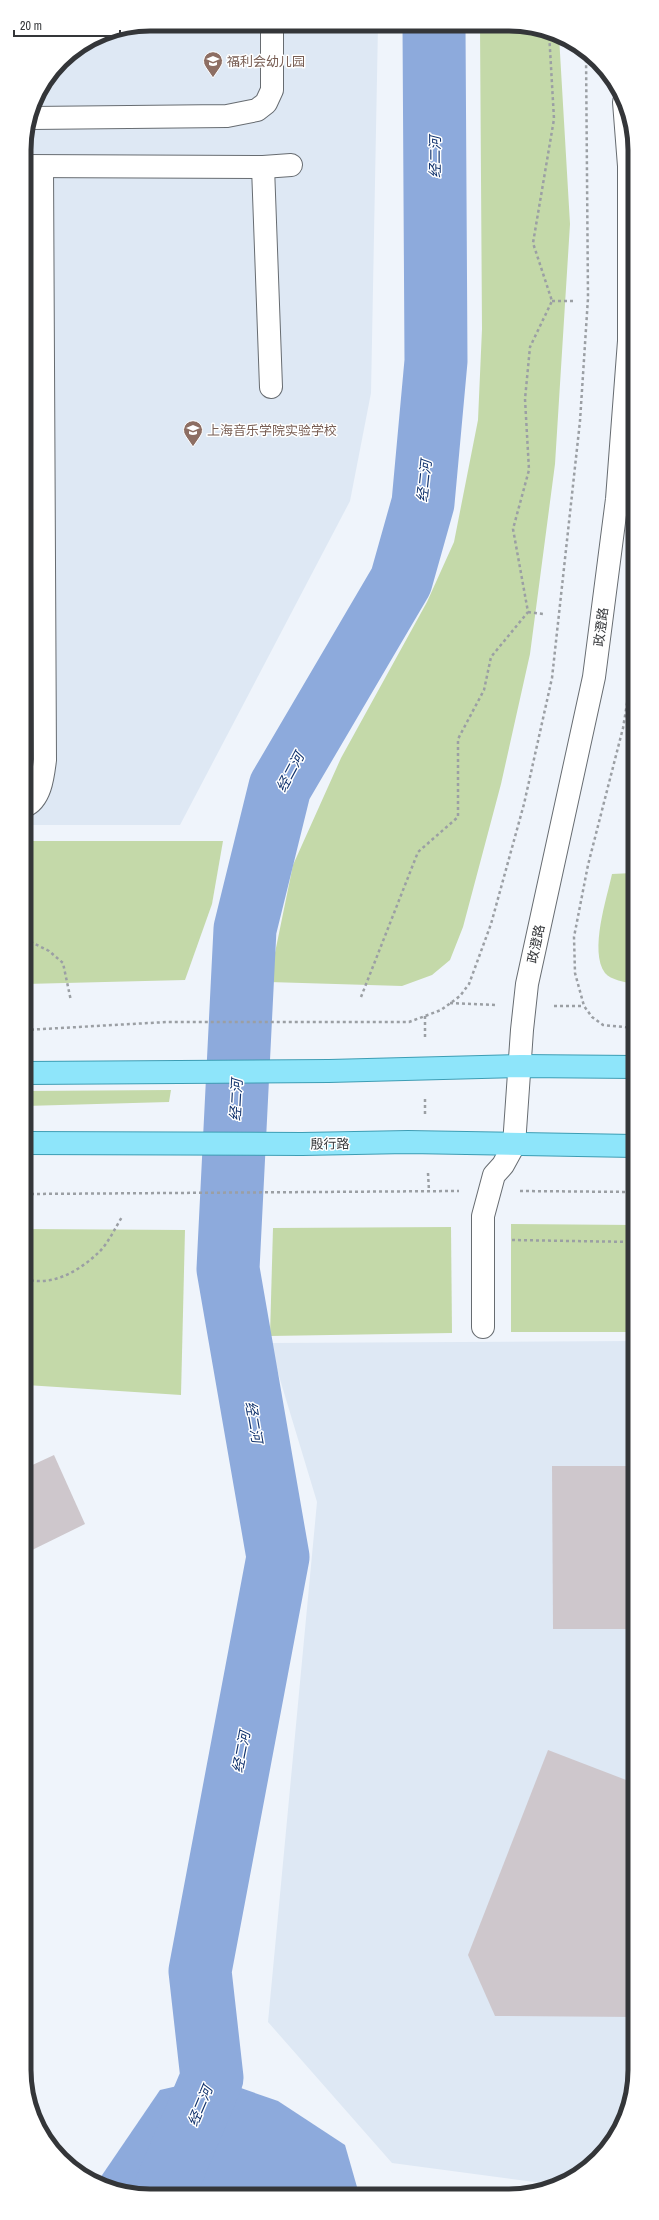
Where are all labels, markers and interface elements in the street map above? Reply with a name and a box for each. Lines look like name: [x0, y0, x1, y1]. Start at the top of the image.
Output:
scale bar: [14, 12, 120, 38]
text: 20 m: [20, 18, 42, 34]
school or university icon: 福利会幼儿园: [202, 50, 224, 78]
place label: 福利会幼儿园: [227, 53, 305, 70]
water label: 经二河: [426, 133, 444, 178]
school or university icon: 上海音乐学院实验学校: [182, 419, 204, 447]
place label: 上海音乐学院实验学校: [207, 422, 337, 439]
water label: 经二河: [413, 456, 435, 503]
street label: 政澄路: [590, 607, 612, 647]
water label: 经二河: [272, 747, 309, 795]
street label: 政澄路: [524, 923, 548, 965]
water label: 经二河: [226, 1076, 246, 1121]
street label: 殷行路: [310, 1135, 350, 1153]
water label: 经二河: [241, 1400, 267, 1447]
water label: 经二河: [228, 1727, 254, 1774]
water label: 经二河: [184, 2080, 218, 2129]

